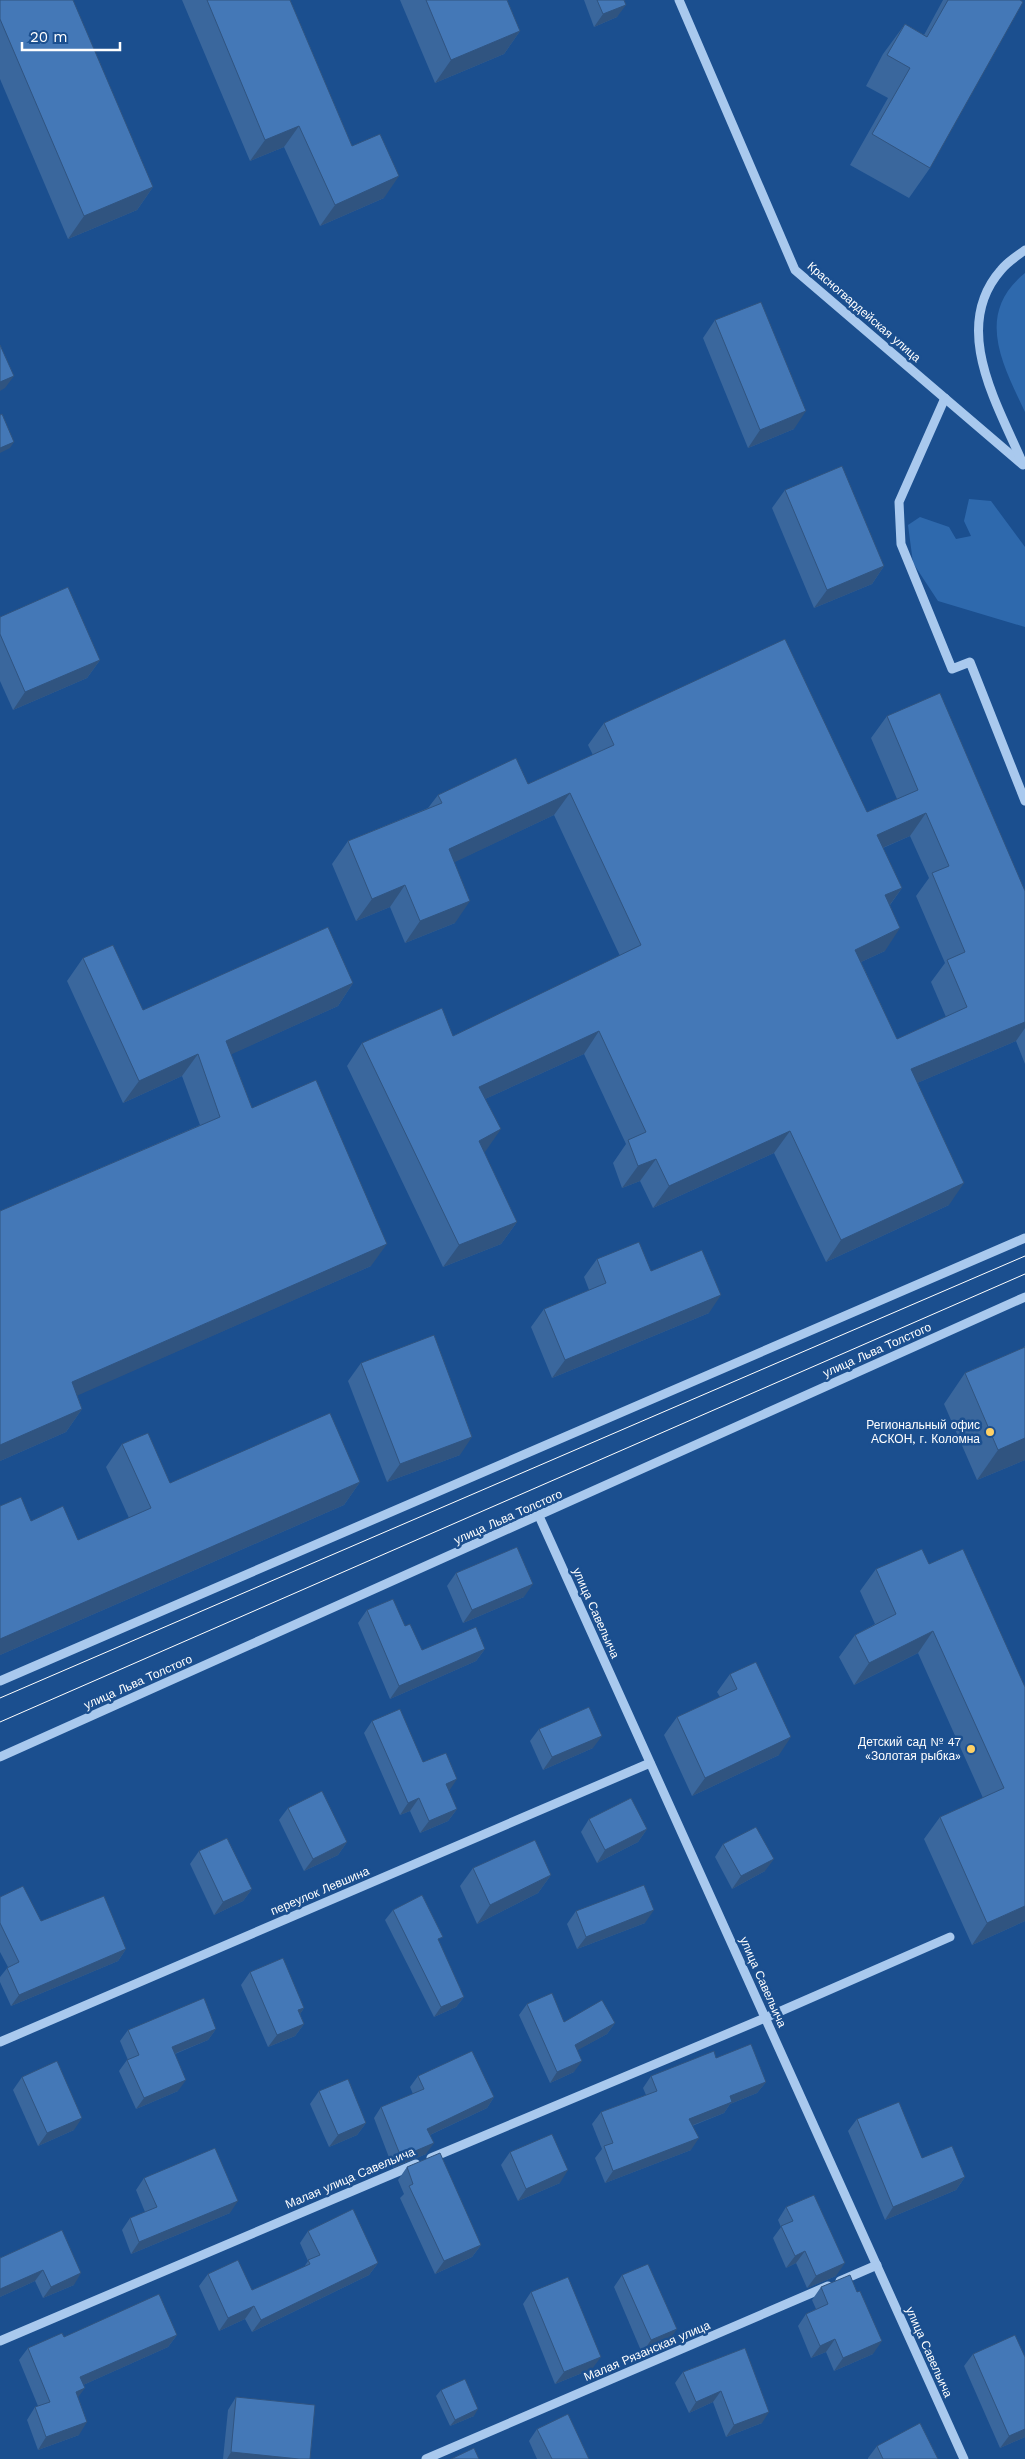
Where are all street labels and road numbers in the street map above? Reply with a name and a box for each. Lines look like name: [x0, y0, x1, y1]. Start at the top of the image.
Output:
street label: Красногвардейская улица: [805, 259, 924, 365]
street label: улица Льва Толстого: [821, 1320, 934, 1380]
street label: улица Льва Толстого: [452, 1487, 565, 1547]
street label: улица Савельича: [570, 1565, 622, 1661]
street label: улица Льва Толстого: [82, 1652, 195, 1712]
street label: переулок Левшина: [269, 1864, 372, 1918]
street label: улица Савельича: [737, 1934, 789, 2030]
street label: Малая улица Савельича: [283, 2144, 417, 2212]
street label: улица Савельича: [903, 2304, 955, 2400]
street label: Малая Рязанская улица: [582, 2318, 713, 2384]

